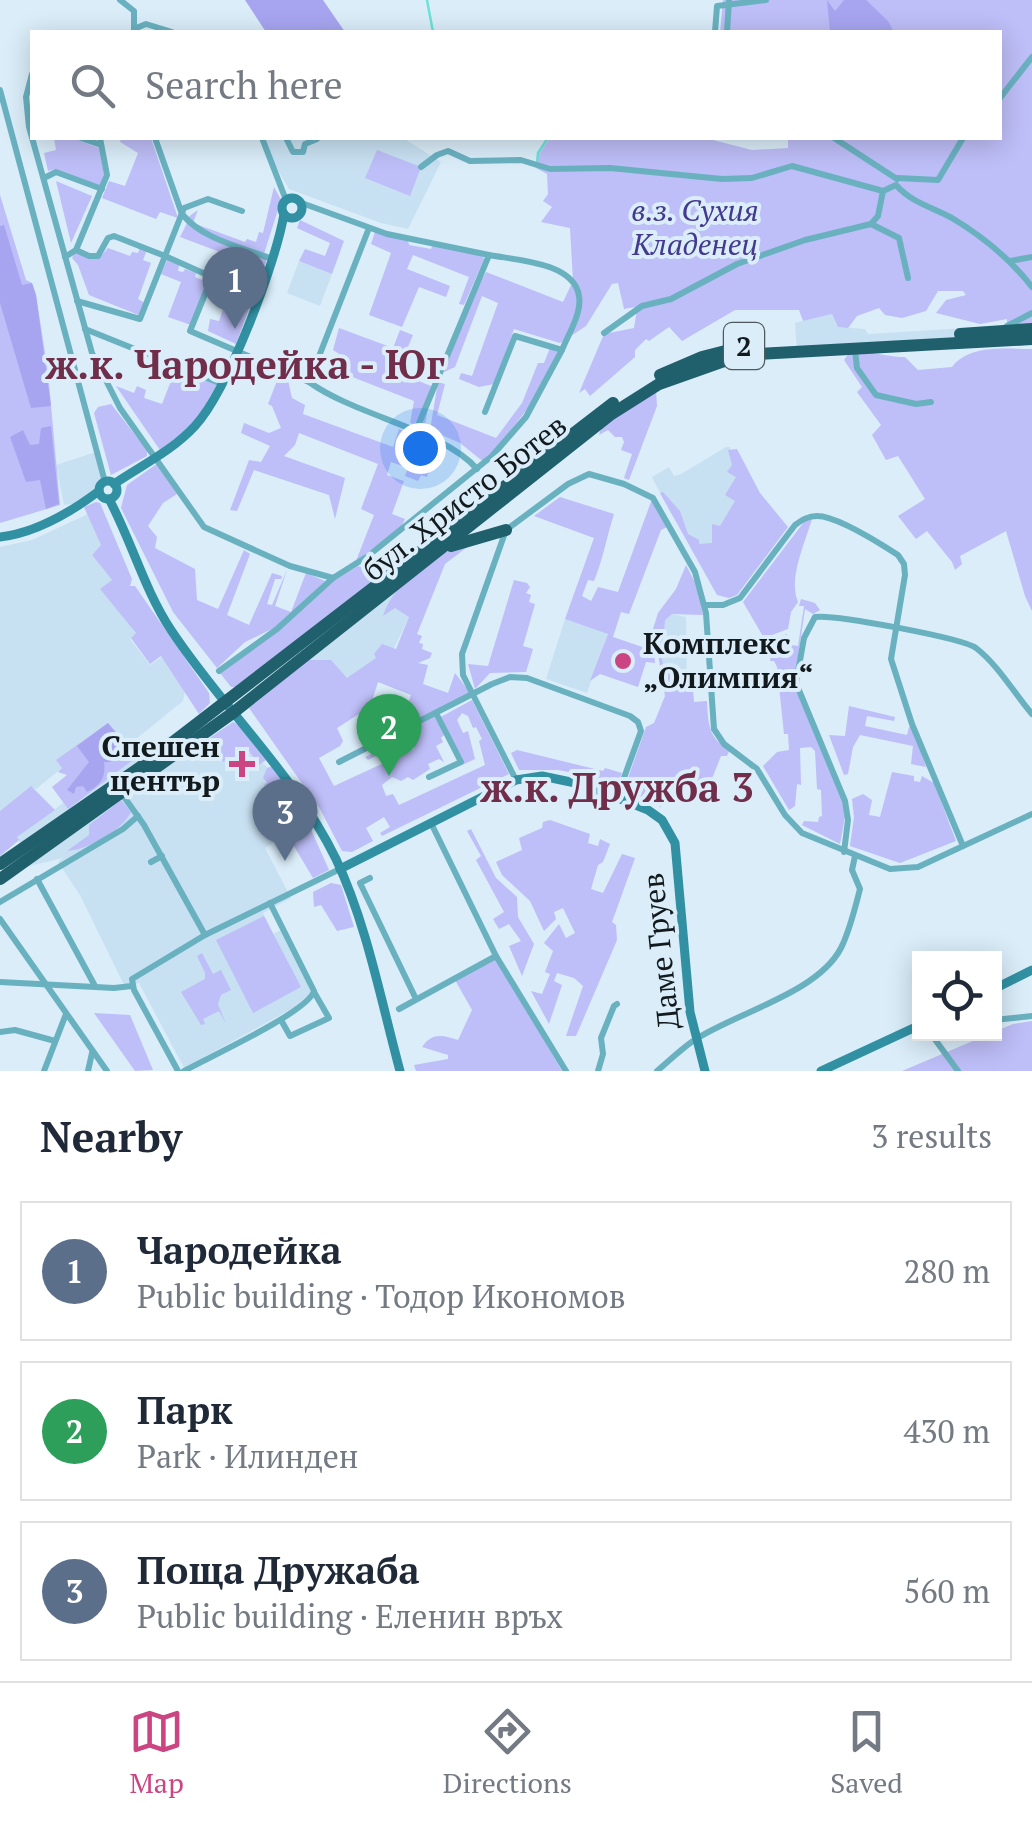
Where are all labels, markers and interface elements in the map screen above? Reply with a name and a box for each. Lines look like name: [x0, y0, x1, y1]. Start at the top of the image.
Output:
search box: [30, 30, 1002, 140]
icon: search: [65, 58, 120, 113]
text: Search here: [145, 60, 343, 110]
park label: в.з. Сухия Кладенец: [631, 190, 759, 264]
pin: 1: [202, 246, 268, 329]
road number: 2: [724, 323, 764, 369]
district label: ж.к. Чародейка - Юг: [45, 337, 445, 390]
street label: бул. Христо Ботев: [354, 405, 575, 590]
your location: [395, 423, 446, 474]
place label: Комплекс „Олимпия“: [643, 623, 814, 697]
marker: Комплекс „Олимпия“: [612, 650, 634, 672]
pin: 2: [356, 694, 422, 776]
place label: Спешен център: [101, 726, 220, 800]
marker: Спешен център: [229, 751, 255, 777]
district label: ж.к. Дружба 3: [480, 760, 754, 813]
pin: 3: [252, 778, 318, 861]
street label: Даме Груев: [632, 871, 688, 1031]
map controls: [912, 951, 1002, 1041]
button: locate: [912, 951, 1002, 1041]
text: Nearby: [40, 1108, 182, 1164]
text: 3 results: [871, 1115, 992, 1157]
text: Чародейка: [137, 1225, 342, 1275]
text: 1: [65, 1250, 84, 1292]
text: 280 m: [903, 1250, 990, 1292]
text: Public building · Тодор Икономов: [137, 1275, 626, 1317]
text: Парк: [137, 1385, 233, 1435]
text: 2: [65, 1410, 84, 1452]
text: 430 m: [903, 1410, 990, 1452]
text: Park · Илинден: [137, 1435, 358, 1477]
text: Поща Дружаба: [137, 1545, 420, 1595]
text: 3: [65, 1570, 84, 1612]
text: 560 m: [903, 1570, 990, 1612]
text: Public building · Еленин връх: [137, 1595, 563, 1637]
tab: Map: [129, 1704, 184, 1801]
tab: Directions: [443, 1704, 572, 1801]
tab: Saved: [830, 1704, 903, 1801]

